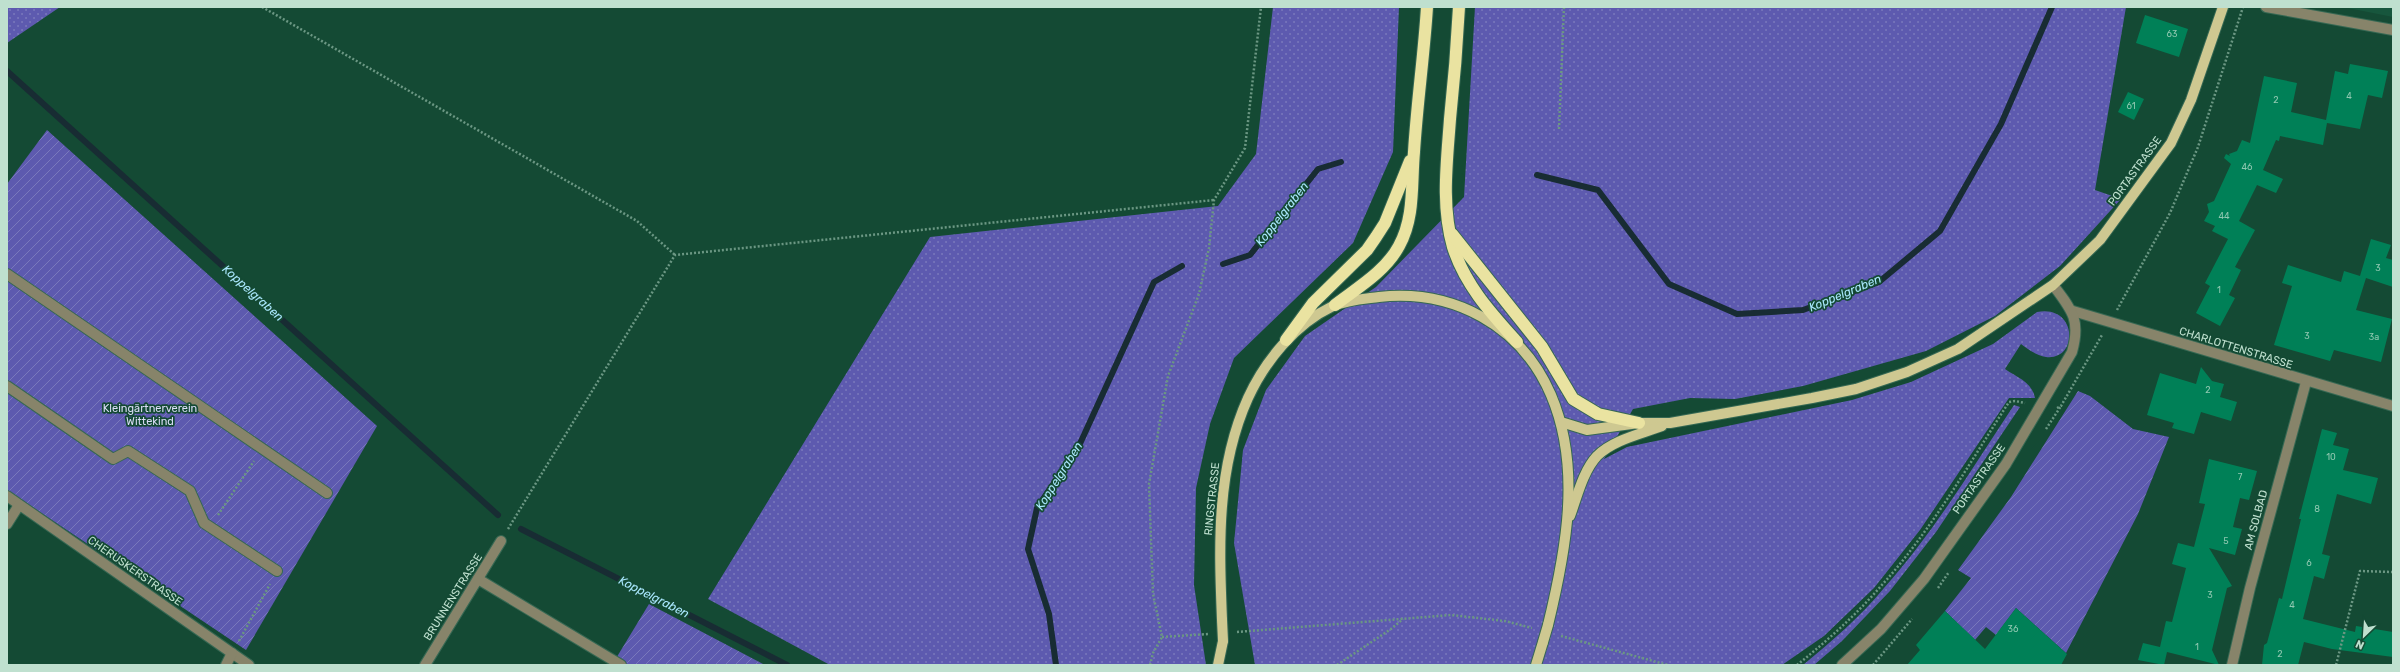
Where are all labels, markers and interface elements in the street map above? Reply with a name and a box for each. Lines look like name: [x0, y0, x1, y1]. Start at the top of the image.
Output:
house number: 63: [2167, 29, 2177, 39]
house number: 4: [2346, 91, 2352, 101]
house number: 2: [2273, 95, 2279, 105]
house number: 61: [2126, 101, 2136, 111]
street label: PORTASTRASSE: [2106, 134, 2165, 208]
house number: 46: [2241, 162, 2253, 172]
water label: Koppelgraben: [1253, 179, 1311, 249]
house number: 44: [2218, 211, 2230, 221]
water label: Koppelgraben: [220, 262, 286, 324]
house number: 3: [2375, 263, 2381, 273]
water label: Koppelgraben: [1807, 271, 1883, 315]
house number: 1: [2217, 285, 2221, 295]
street label: CHARLOTTENSTRASSE: [2178, 325, 2295, 372]
house number: 3: [2304, 331, 2310, 341]
house number: 3a: [2369, 332, 2379, 342]
house number: 2: [2205, 385, 2211, 395]
park label: Kleingärtnerverein Wittekind: [103, 402, 197, 428]
water label: Koppelgraben: [1033, 440, 1085, 512]
street label: PORTASTRASSE: [1950, 441, 2008, 516]
house number: 10: [2326, 452, 2336, 462]
street label: RINGSTRASSE: [1202, 462, 1222, 536]
house number: 7: [2238, 472, 2243, 482]
street label: AM SOLBAD: [2242, 489, 2270, 551]
house number: 8: [2314, 504, 2320, 514]
street label: CHERUSKERSTRASSE: [85, 534, 185, 609]
house number: 5: [2223, 536, 2229, 546]
street label: BRUNNENSTRASSE: [421, 551, 485, 643]
house number: 6: [2306, 558, 2312, 568]
water label: Koppelgraben: [616, 573, 692, 621]
house number: 3: [2207, 590, 2213, 600]
house number: 4: [2289, 600, 2295, 610]
north arrow: [2344, 616, 2384, 656]
house number: 36: [2008, 624, 2019, 634]
text: N: [2354, 637, 2366, 652]
house number: 1: [2195, 642, 2199, 652]
house number: 2: [2277, 649, 2283, 659]

